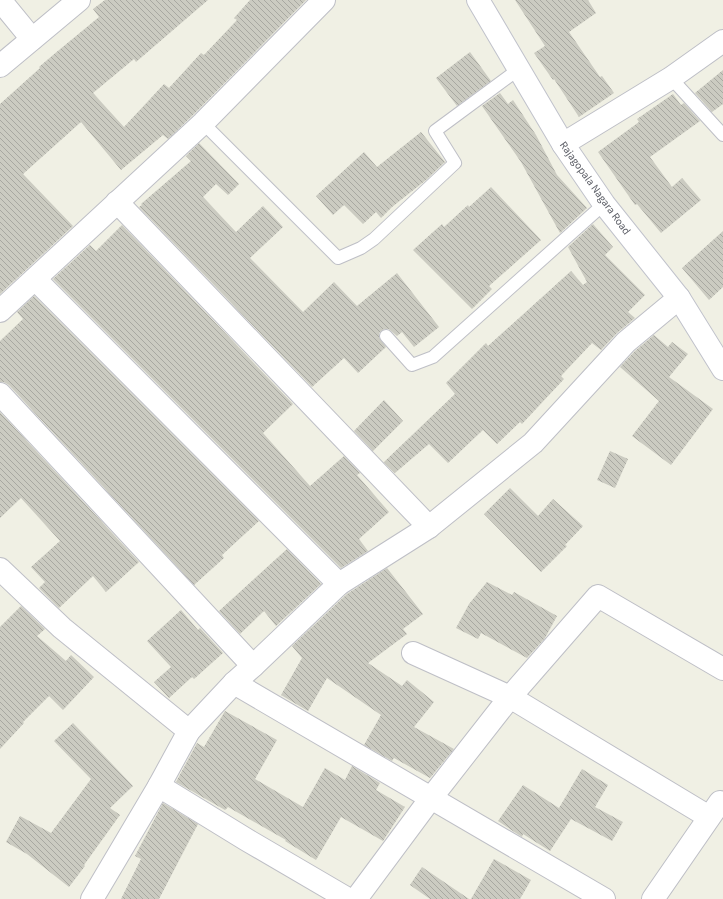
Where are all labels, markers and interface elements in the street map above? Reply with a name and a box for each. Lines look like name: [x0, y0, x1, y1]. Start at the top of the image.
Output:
street label: Rajagopala Nagara Road: [556, 138, 634, 238]

